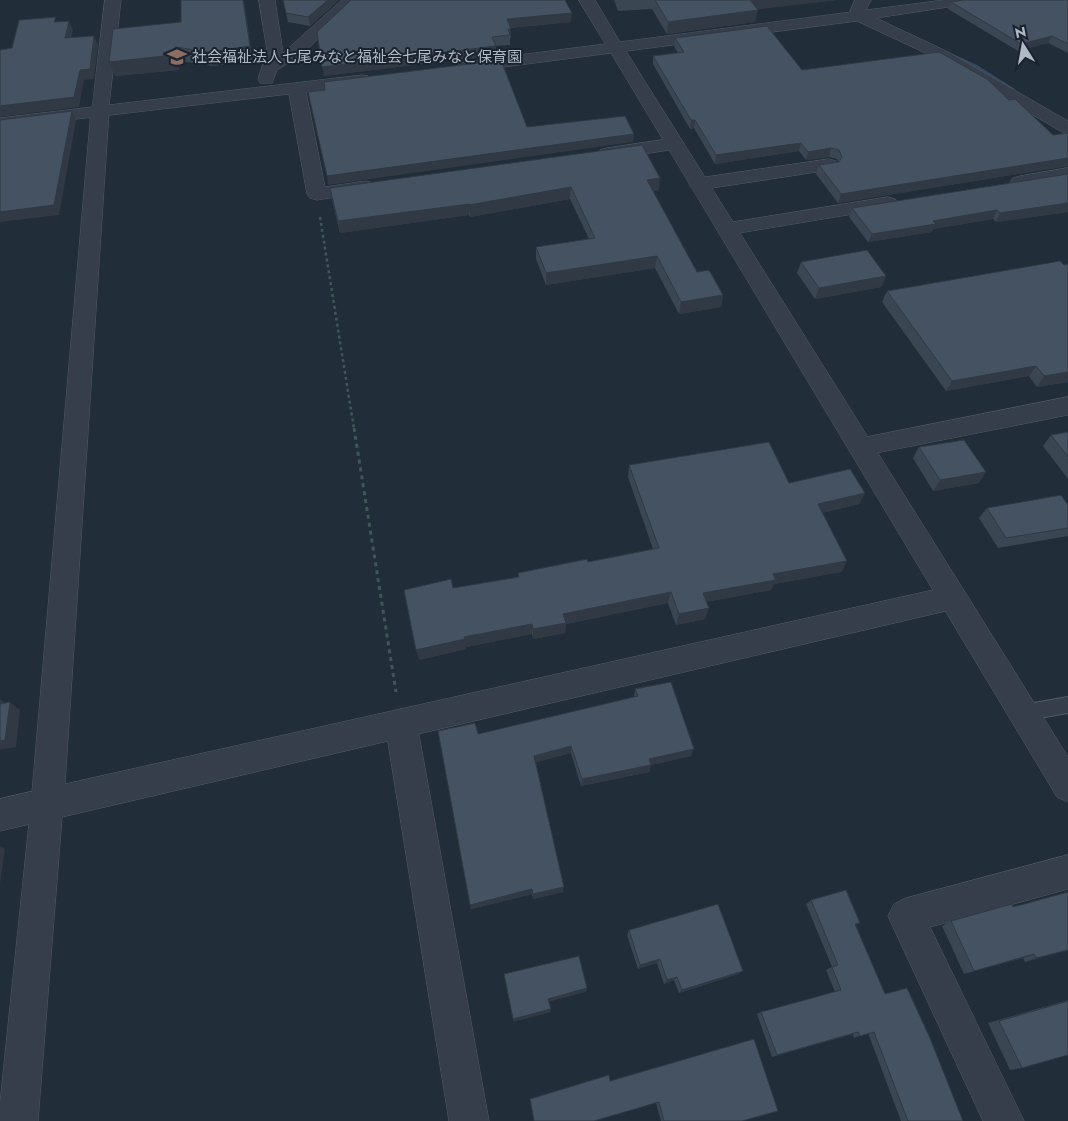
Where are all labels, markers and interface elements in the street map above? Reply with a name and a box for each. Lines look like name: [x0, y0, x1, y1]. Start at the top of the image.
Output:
north arrow: [998, 20, 1048, 70]
text: N: [1013, 21, 1028, 43]
school or university icon: 社会福祉法人七尾みなと福祉会七尾みなと保育園: [166, 46, 188, 68]
place label: 社会福祉法人七尾みなと福祉会七尾みなと保育園: [192, 46, 522, 68]

